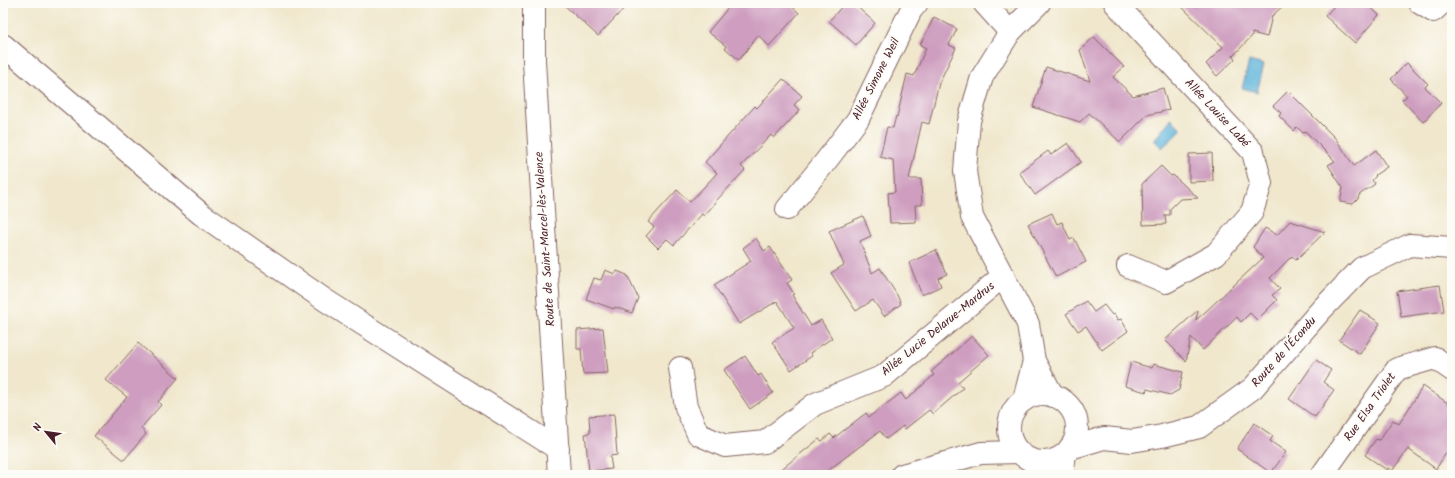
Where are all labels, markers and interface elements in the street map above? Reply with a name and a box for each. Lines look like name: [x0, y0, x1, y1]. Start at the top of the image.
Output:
street label: Allée Simone Weil: [847, 35, 905, 123]
street label: Allée Louise Labé: [1180, 74, 1255, 152]
street label: Route de Saint-Marcel-lès-Valence: [529, 150, 561, 327]
street label: Allée Lucie Delarue-Mardrus: [877, 277, 999, 381]
street label: Route de l'Écondu: [1247, 312, 1321, 392]
street label: Rue Elsa Triolet: [1339, 368, 1401, 445]
north arrow: [26, 412, 66, 452]
text: N: [29, 420, 48, 435]

